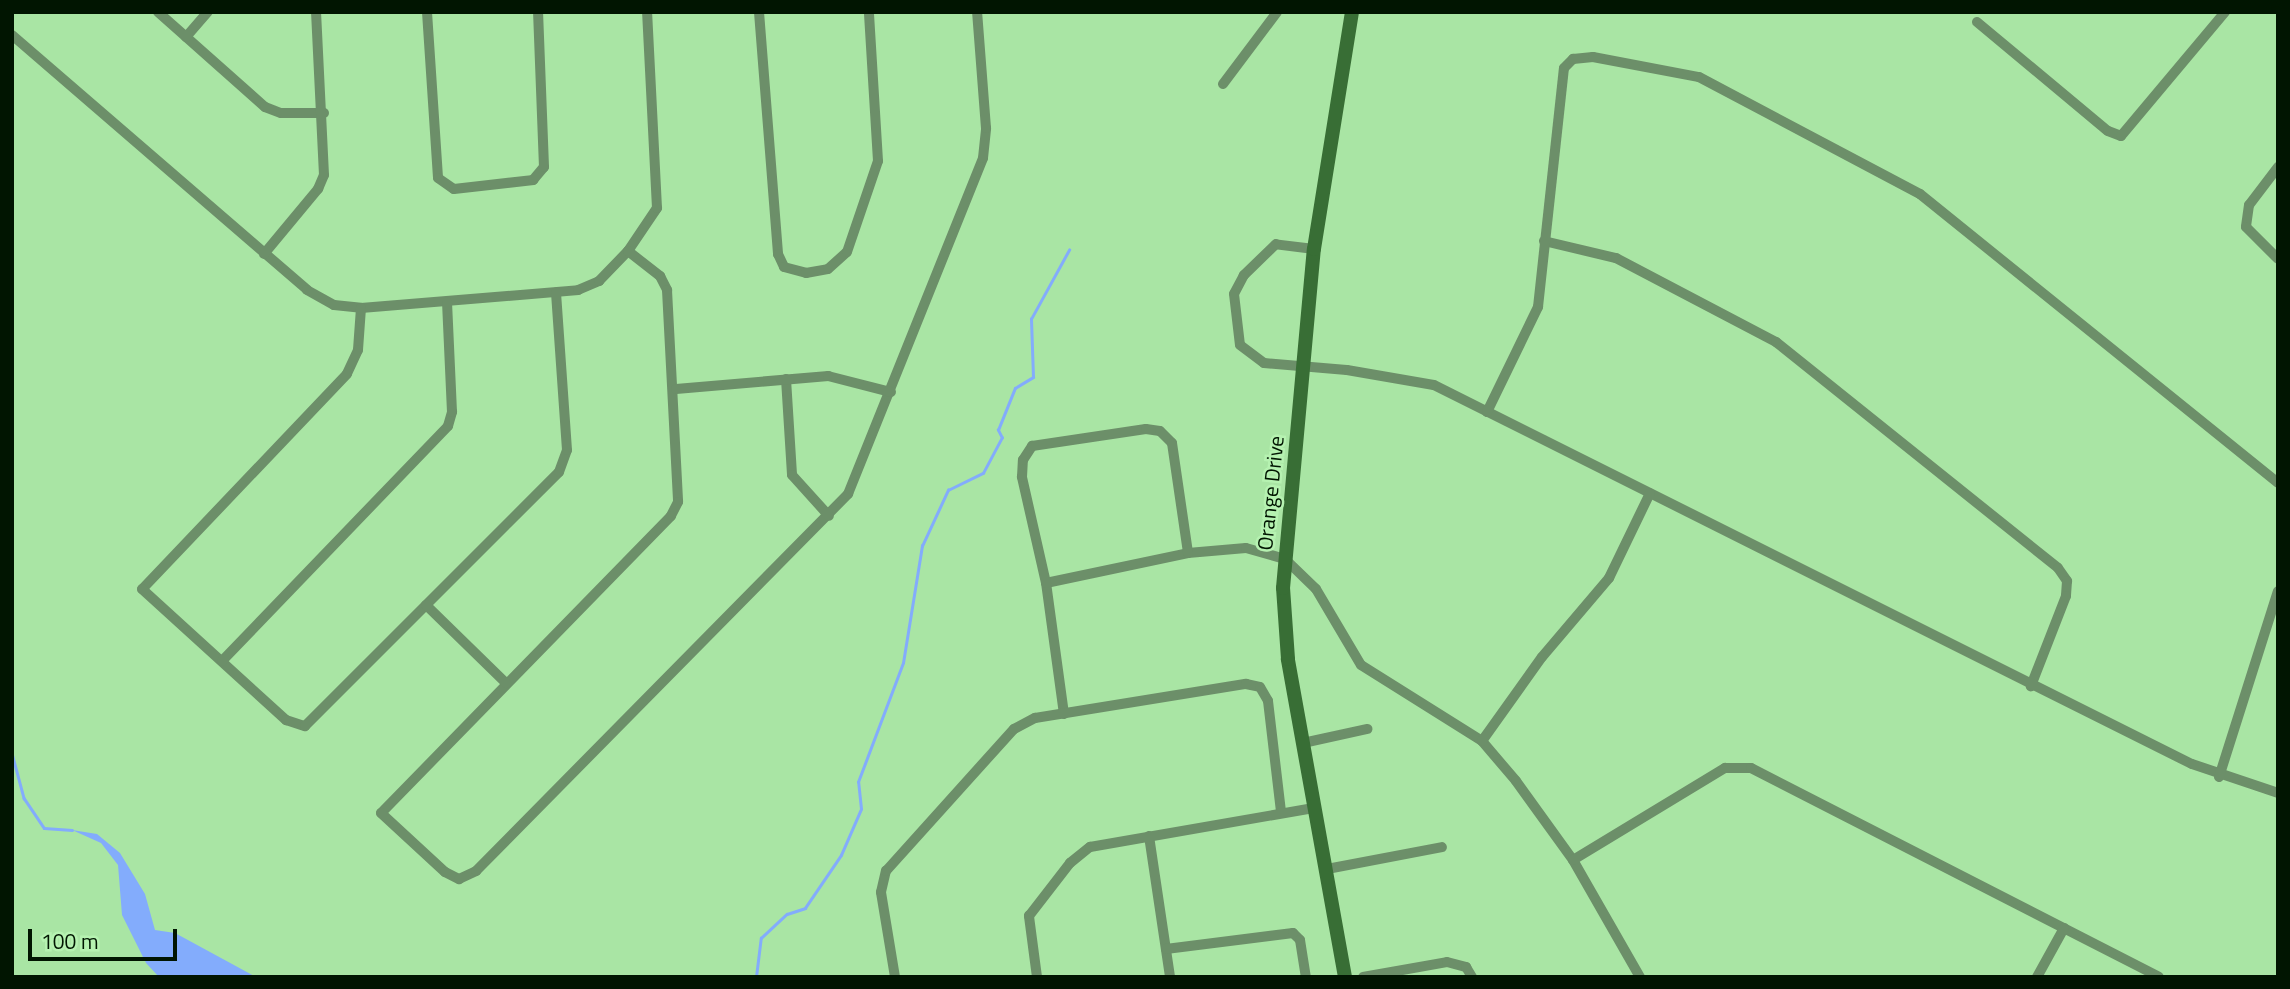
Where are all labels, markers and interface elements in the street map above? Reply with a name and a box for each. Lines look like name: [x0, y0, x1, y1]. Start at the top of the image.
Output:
street label: Orange Drive: [1251, 435, 1289, 551]
scale bar: [32, 916, 180, 960]
text: 100 m: [41, 925, 98, 957]

